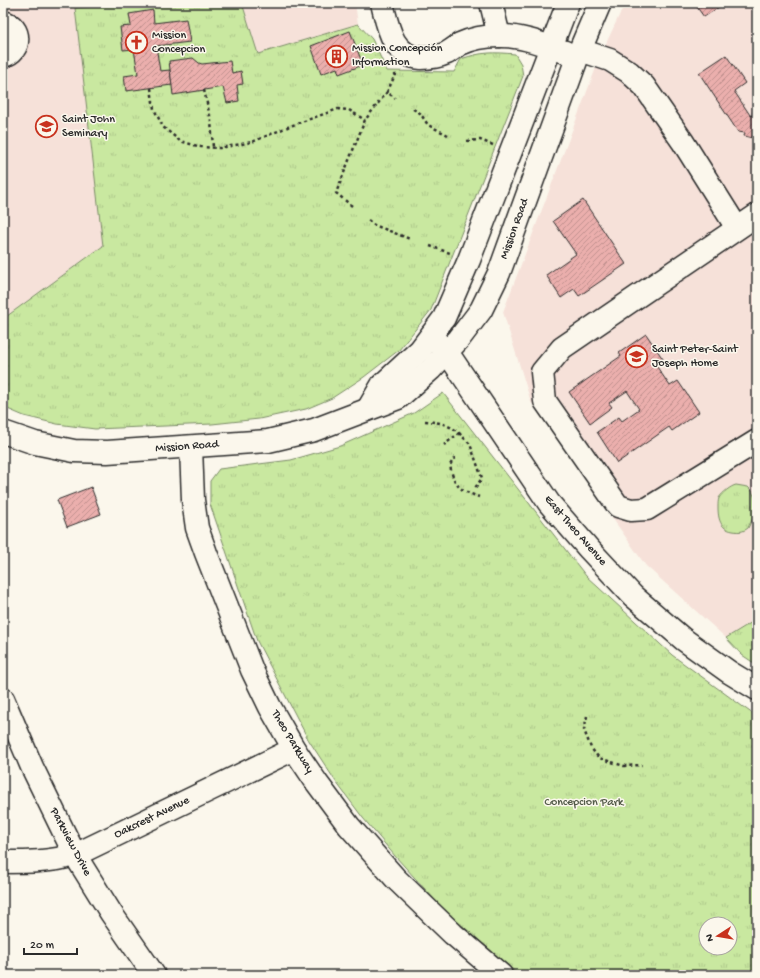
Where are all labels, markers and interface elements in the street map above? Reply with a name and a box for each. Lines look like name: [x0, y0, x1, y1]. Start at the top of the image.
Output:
place label: Mission Concepcion: [152, 29, 206, 57]
church icon: Mission Concepcion: [123, 30, 149, 56]
place label: Mission Concepción Information: [352, 42, 443, 70]
building icon: Mission Concepción Information: [324, 43, 350, 69]
place label: Saint John Seminary: [62, 113, 115, 141]
school or university icon: Saint John Seminary: [33, 114, 59, 140]
street label: Mission Road: [498, 196, 533, 261]
place label: Saint Peter-Saint Joseph Home: [652, 343, 739, 371]
school or university icon: Saint Peter-Saint Joseph Home: [624, 344, 650, 370]
street label: Mission Road: [155, 438, 220, 456]
street label: East Theo Avenue: [541, 493, 610, 570]
street label: Theo Parkway: [267, 707, 316, 776]
street label: Oakcrest Avenue: [112, 793, 193, 842]
park label: Concepcion Park: [545, 796, 625, 810]
street label: Parkview Drive: [46, 805, 94, 879]
north arrow: [698, 916, 738, 956]
scale bar: [24, 930, 77, 956]
text: N: [704, 933, 717, 942]
text: 20 m: [30, 939, 55, 953]

